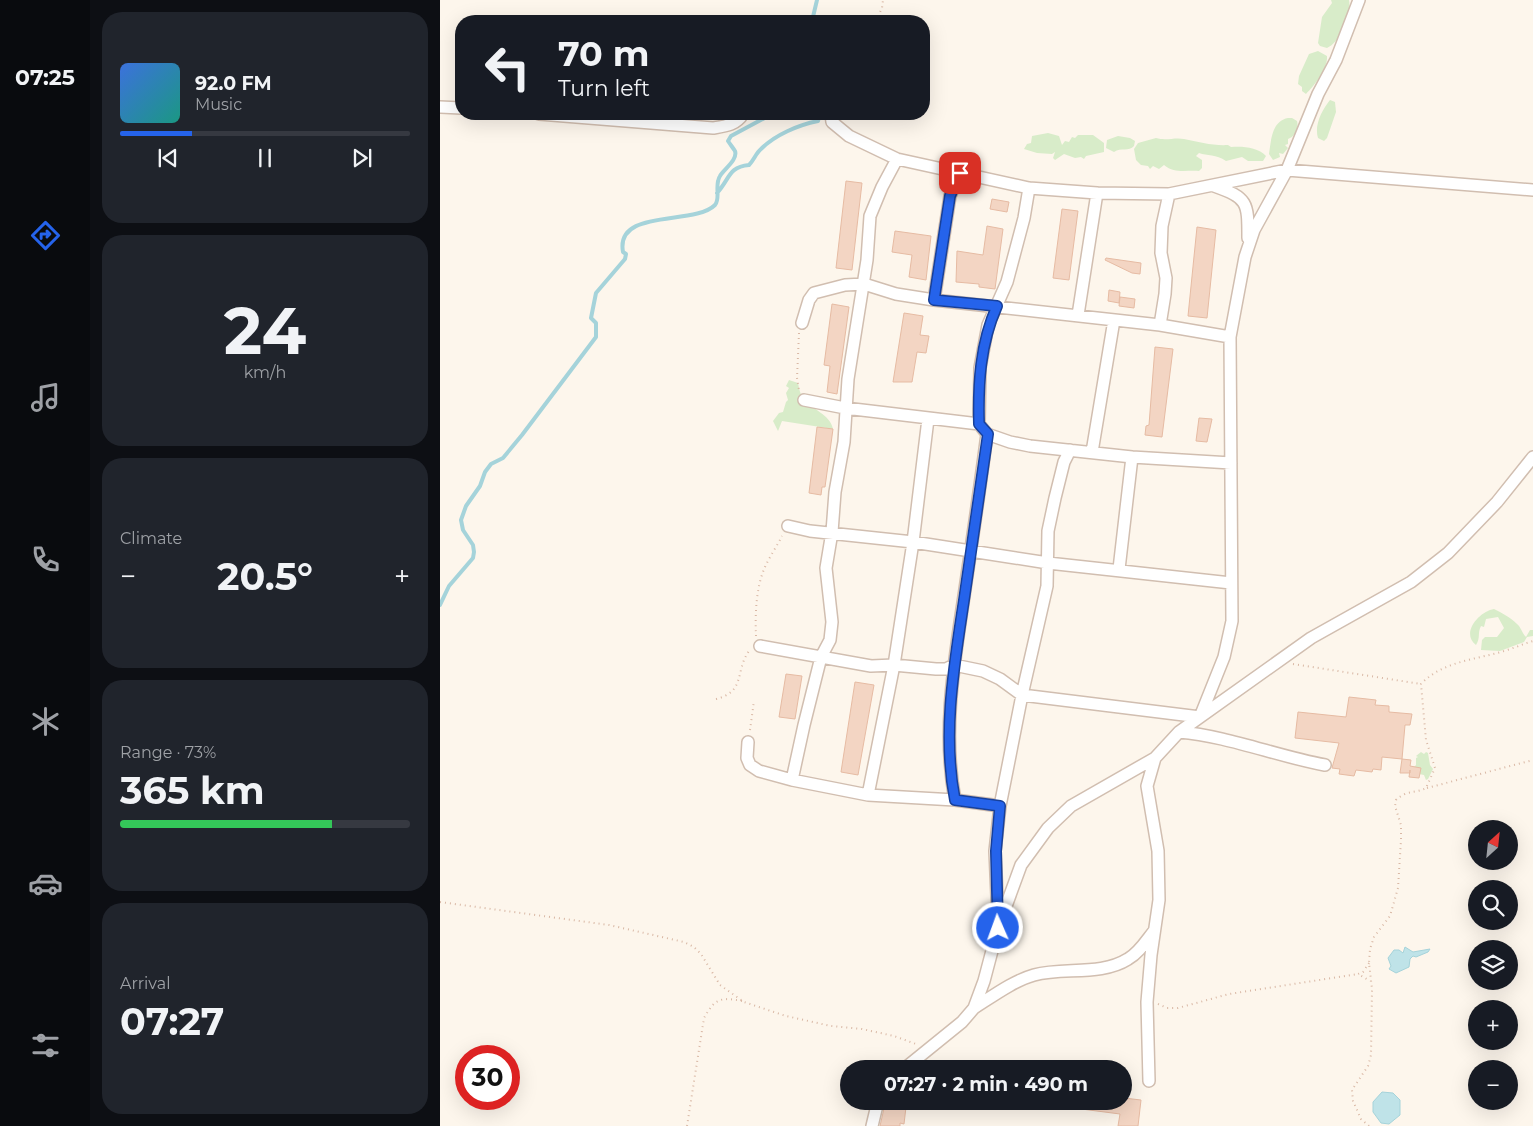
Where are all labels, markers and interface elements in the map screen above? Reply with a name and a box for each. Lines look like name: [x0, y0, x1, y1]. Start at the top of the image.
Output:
text: 70 m: [558, 32, 649, 75]
icon: left: [475, 35, 540, 100]
text: 07:25: [15, 64, 75, 91]
text: 92.0 FM: [195, 72, 272, 95]
text: Turn left: [558, 75, 650, 102]
text: Music: [195, 95, 242, 114]
icon: previous: [154, 144, 182, 172]
icon: pause: [251, 144, 279, 172]
icon: next: [348, 144, 376, 172]
pin: [939, 152, 981, 194]
icon: arrive: [946, 159, 974, 187]
icon: directions: [28, 218, 63, 253]
text: 24: [224, 291, 306, 370]
text: km/h: [244, 363, 286, 382]
icon: music: [28, 380, 63, 415]
text: Climate: [120, 529, 182, 548]
icon: phone: [28, 542, 63, 577]
text: 20.5°: [217, 553, 313, 600]
text: −: [120, 559, 136, 593]
text: +: [394, 559, 410, 593]
icon: climate: [28, 704, 63, 739]
text: Range · 73%: [120, 743, 216, 762]
text: 365 km: [120, 767, 265, 814]
north arrow: [1468, 820, 1518, 870]
map controls: [1468, 820, 1518, 1110]
icon: car: [28, 866, 63, 901]
button: search: [1468, 880, 1518, 930]
position arrow: [971, 901, 1023, 953]
button: layers: [1468, 940, 1518, 990]
text: Arrival: [120, 974, 170, 993]
text: 07:27: [120, 998, 224, 1045]
button: +: [1468, 1000, 1518, 1050]
icon: filters: [28, 1028, 63, 1063]
speed limit sign: 30: [455, 1045, 520, 1110]
button: −: [1468, 1060, 1518, 1110]
text: 07:27 · 2 min · 490 m: [884, 1073, 1088, 1096]

